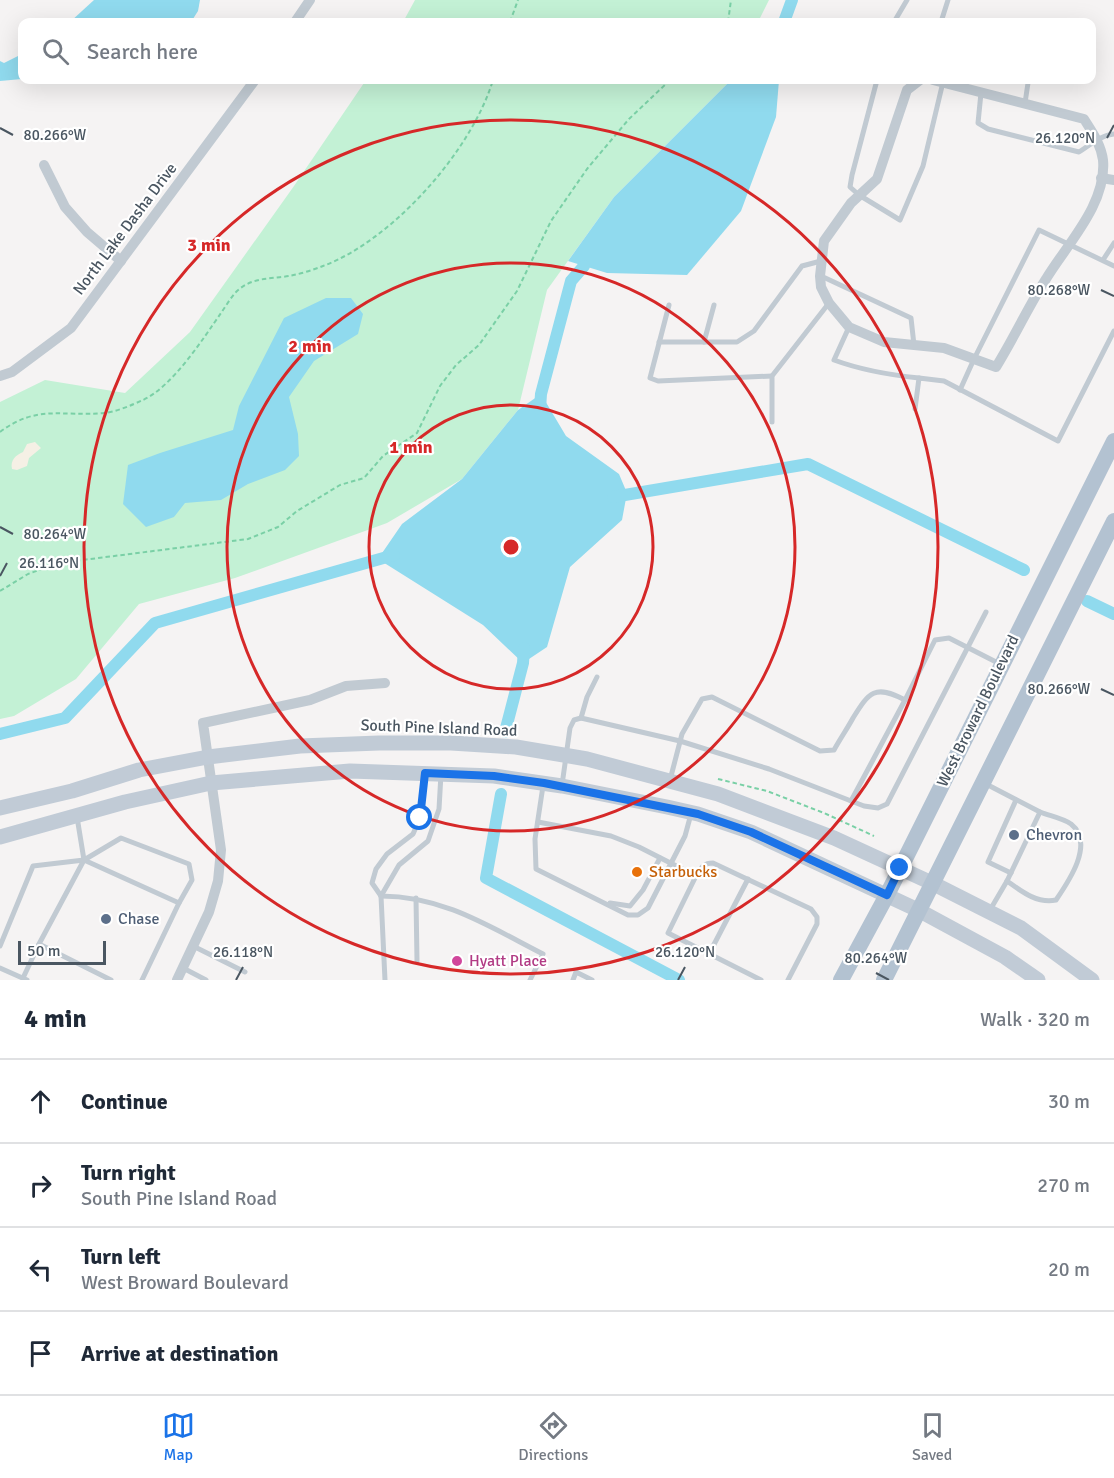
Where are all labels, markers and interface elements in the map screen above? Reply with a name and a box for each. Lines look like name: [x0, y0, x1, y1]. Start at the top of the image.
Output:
search box: [18, 18, 1096, 84]
icon: search: [39, 35, 72, 68]
text: Search here: [87, 38, 198, 65]
text: 80.266°W: [24, 126, 87, 144]
text: 26.120°N: [1035, 129, 1095, 147]
street label: North Lake Dasha Drive: [69, 159, 181, 299]
text: 3 min: [187, 234, 231, 256]
text: 80.268°W: [1028, 281, 1091, 299]
text: 2 min: [288, 335, 332, 357]
text: 1 min: [389, 436, 433, 458]
text: 80.264°W: [24, 525, 87, 543]
centre of rings: [501, 537, 521, 557]
text: 26.116°N: [19, 554, 79, 572]
street label: West Broward Boulevard: [933, 632, 1023, 790]
text: 80.266°W: [1028, 680, 1091, 698]
street label: South Pine Island Road: [360, 715, 518, 741]
route start: [406, 804, 432, 830]
place label: Chevron: [1026, 825, 1082, 845]
marker: Chevron: [1007, 828, 1021, 842]
route end: [886, 854, 912, 880]
place label: Starbucks: [649, 862, 717, 882]
marker: Starbucks: [630, 865, 644, 879]
place label: Chase: [118, 909, 160, 929]
marker: Chase: [99, 912, 113, 926]
scale bar: [18, 938, 106, 966]
text: 50 m: [27, 941, 61, 961]
text: 26.118°N: [213, 943, 273, 961]
text: 26.120°N: [655, 943, 715, 961]
text: 80.264°W: [845, 949, 908, 967]
place label: Hyatt Place: [469, 951, 547, 971]
marker: Hyatt Place: [450, 954, 464, 968]
text: 4 min: [24, 1003, 87, 1035]
text: Walk · 320 m: [980, 1007, 1090, 1032]
icon: ahead: [24, 1085, 57, 1118]
text: Continue: [81, 1088, 168, 1115]
text: 30 m: [1048, 1089, 1090, 1114]
text: Turn right: [81, 1159, 176, 1186]
icon: right: [24, 1169, 57, 1202]
text: 270 m: [1037, 1173, 1090, 1198]
text: South Pine Island Road: [81, 1186, 277, 1211]
text: Turn left: [81, 1243, 161, 1270]
icon: left: [24, 1253, 57, 1286]
text: 20 m: [1048, 1257, 1090, 1282]
text: West Broward Boulevard: [81, 1270, 289, 1295]
icon: arrive: [24, 1337, 57, 1370]
text: Arrive at destination: [81, 1340, 278, 1367]
tab: Map: [162, 1409, 195, 1465]
tab: Directions: [518, 1409, 588, 1465]
tab: Saved: [912, 1409, 952, 1465]

